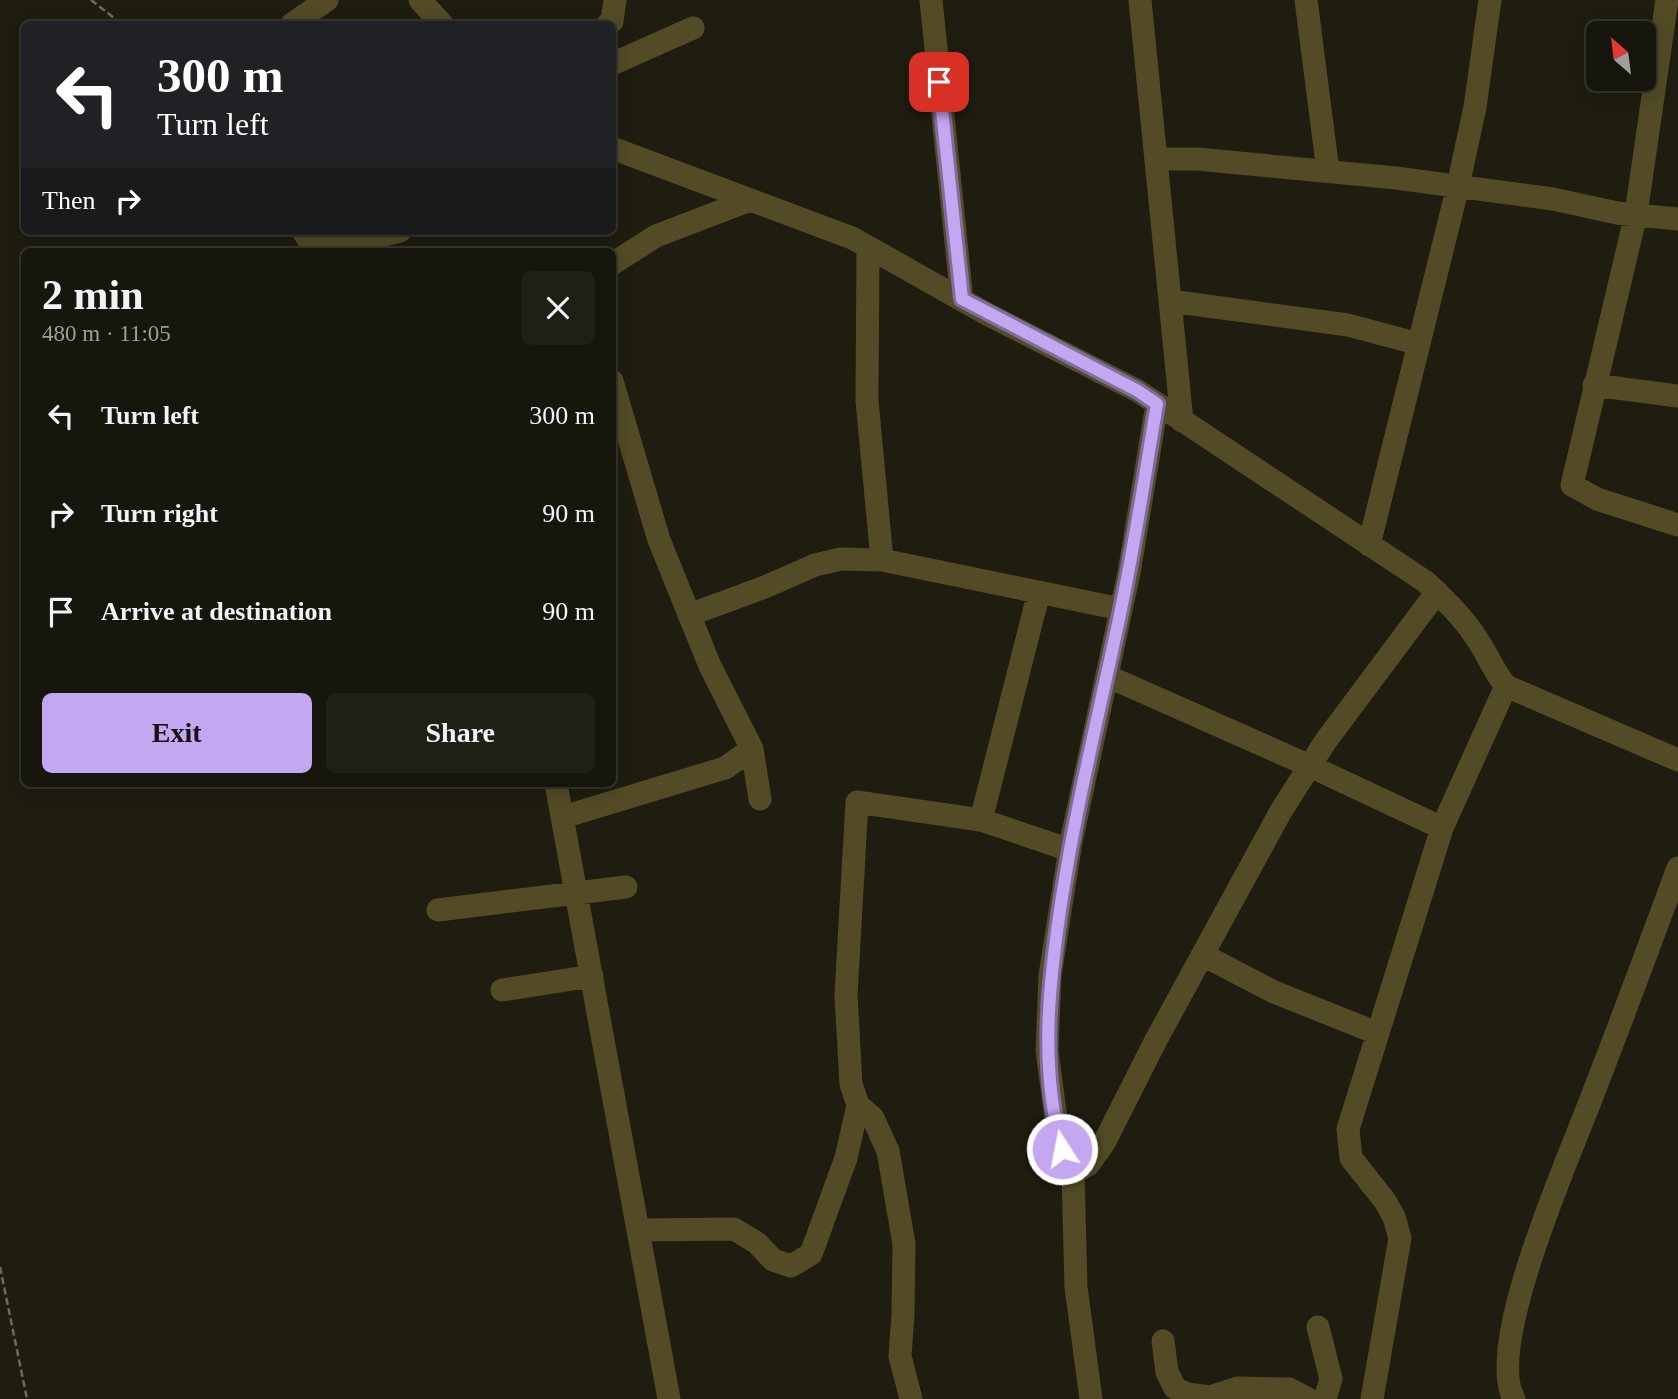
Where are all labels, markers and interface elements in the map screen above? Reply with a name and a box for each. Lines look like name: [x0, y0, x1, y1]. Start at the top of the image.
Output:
north arrow: [1586, 21, 1656, 91]
map controls: [1586, 21, 1656, 91]
text: 300 m: [157, 48, 284, 103]
icon: left: [42, 49, 133, 140]
pin: [909, 52, 969, 112]
icon: arrive: [920, 63, 958, 101]
text: Turn left: [157, 106, 269, 142]
icon: right: [109, 182, 147, 220]
text: Then: [42, 186, 95, 215]
button: close: [521, 271, 595, 345]
text: 2 min: [42, 272, 144, 318]
text: 480 m · 11:05: [42, 321, 171, 346]
icon: left: [42, 397, 80, 435]
text: Turn left: [101, 401, 199, 430]
text: 300 m: [529, 401, 595, 430]
icon: right: [42, 495, 80, 533]
text: Turn right: [101, 499, 218, 528]
text: 90 m: [542, 499, 595, 528]
icon: arrive: [42, 593, 80, 631]
text: Arrive at destination: [101, 597, 332, 626]
text: 90 m: [542, 597, 595, 626]
button: Exit: [42, 693, 312, 773]
button: Share: [326, 693, 595, 773]
position arrow: [1025, 1112, 1099, 1186]

